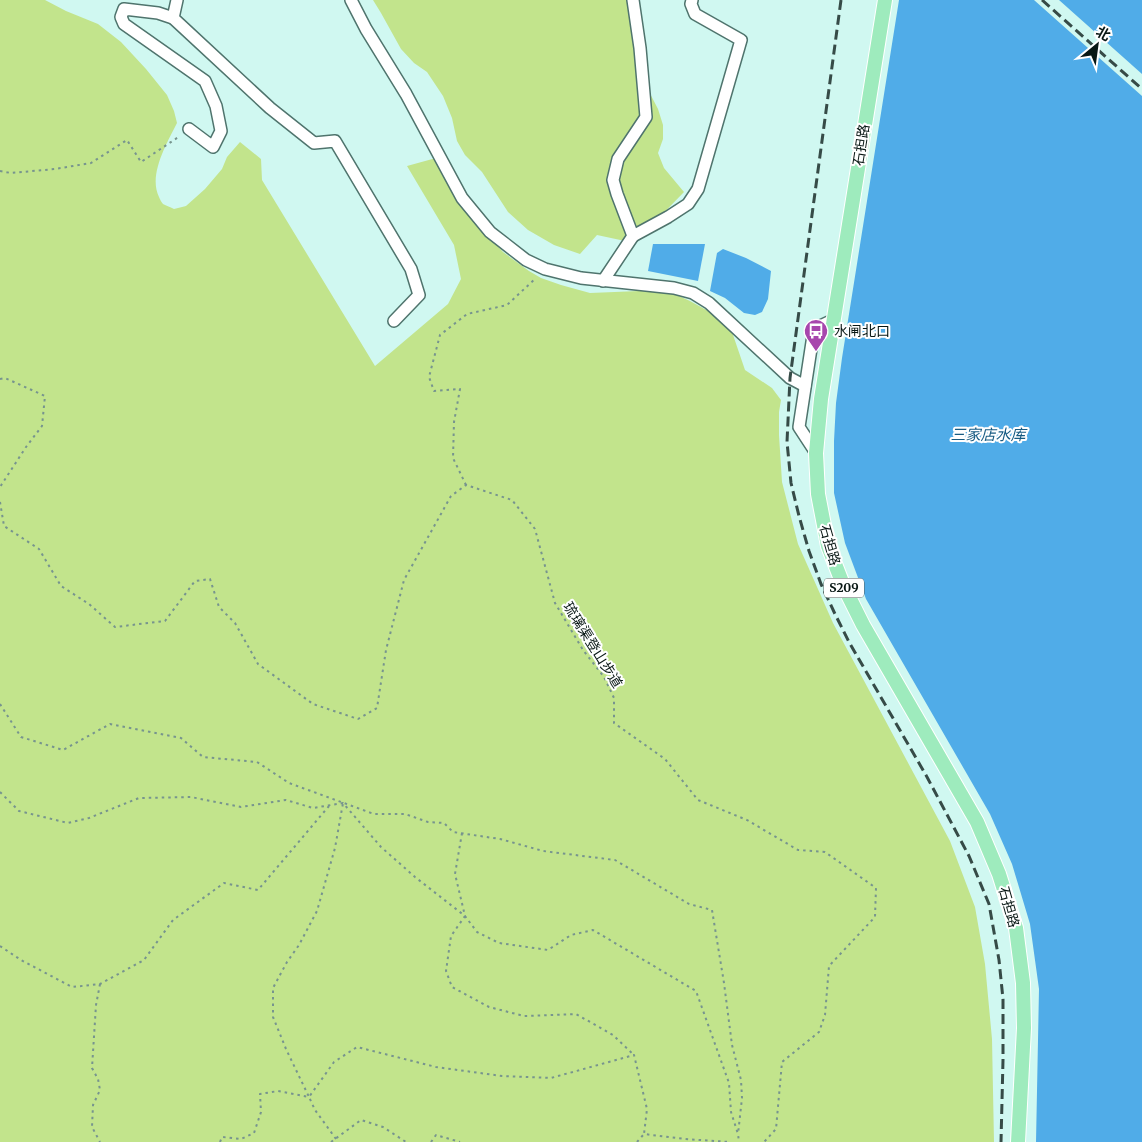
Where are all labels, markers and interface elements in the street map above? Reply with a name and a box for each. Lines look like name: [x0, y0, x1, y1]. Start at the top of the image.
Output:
north arrow: [1072, 20, 1122, 70]
text: 北: [1093, 22, 1114, 45]
street label: 石担路: [849, 123, 873, 167]
bus stop icon: 水闸北口: [803, 318, 829, 352]
place label: 水闸北口: [834, 322, 890, 340]
water label: 三家店水库: [950, 425, 1028, 444]
street label: 石担路: [816, 522, 844, 568]
road number: S209: [824, 578, 864, 598]
street label: 琉璃渠登山步道: [559, 599, 627, 691]
street label: 石担路: [995, 884, 1023, 930]

